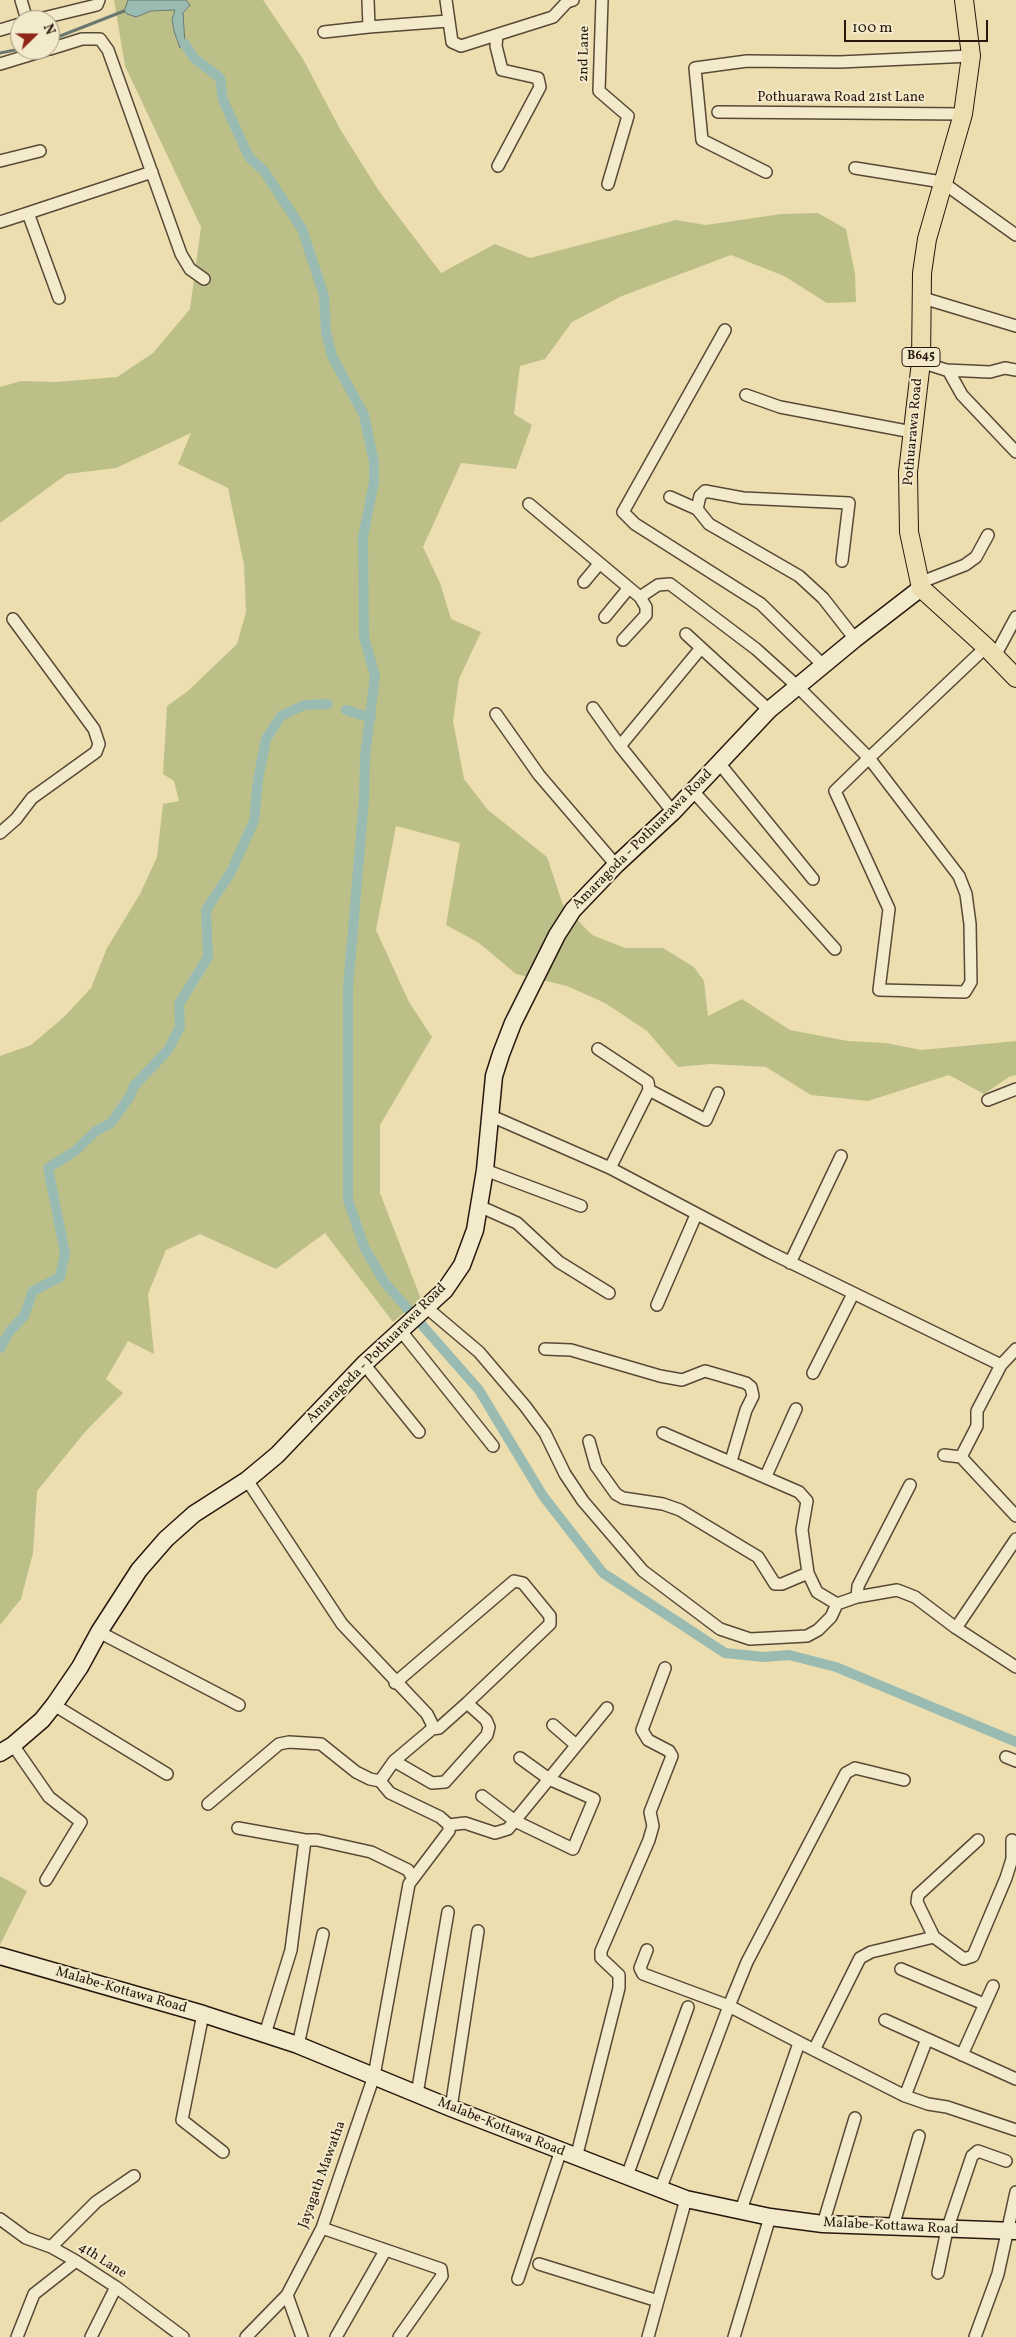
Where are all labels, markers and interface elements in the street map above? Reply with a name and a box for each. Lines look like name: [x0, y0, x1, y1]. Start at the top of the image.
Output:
north arrow: [10, 10, 60, 60]
scale bar: [846, 10, 990, 42]
text: 100 m: [852, 18, 892, 39]
text: N: [38, 21, 59, 38]
street label: 2nd Lane: [576, 26, 594, 82]
street label: Pothuarawa Road 21st Lane: [757, 90, 925, 106]
road number: B645: [902, 348, 940, 367]
street label: Pothuarawa Road: [901, 377, 927, 487]
street label: Amaragoda - Pothuarawa Road: [570, 767, 716, 913]
street label: Amaragoda - Pothuarawa Road: [304, 1281, 450, 1427]
street label: Malabe-Kottawa Road: [53, 1964, 189, 2018]
street label: Malabe-Kottawa Road: [435, 2095, 567, 2161]
street label: Jayagath Mawatha: [296, 2119, 350, 2231]
street label: Malabe-Kottawa Road: [823, 2215, 959, 2239]
street label: 4th Lane: [75, 2239, 129, 2283]

